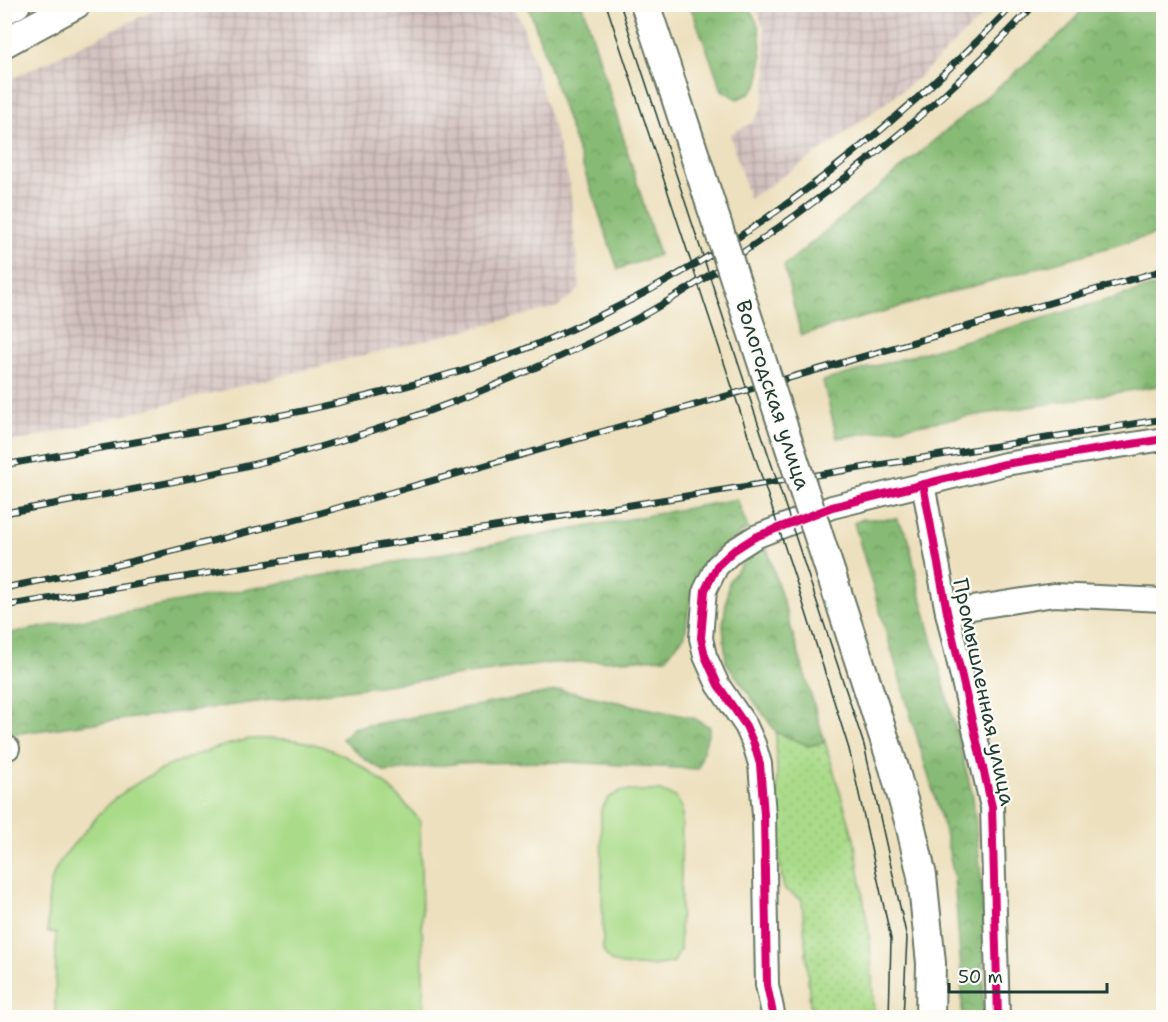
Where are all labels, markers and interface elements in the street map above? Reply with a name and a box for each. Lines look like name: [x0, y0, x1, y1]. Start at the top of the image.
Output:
street label: Вологодская улица: [729, 296, 817, 494]
street label: Промышленная улица: [946, 576, 1022, 808]
scale bar: [949, 956, 1106, 994]
text: 50 m: [958, 965, 1003, 989]

